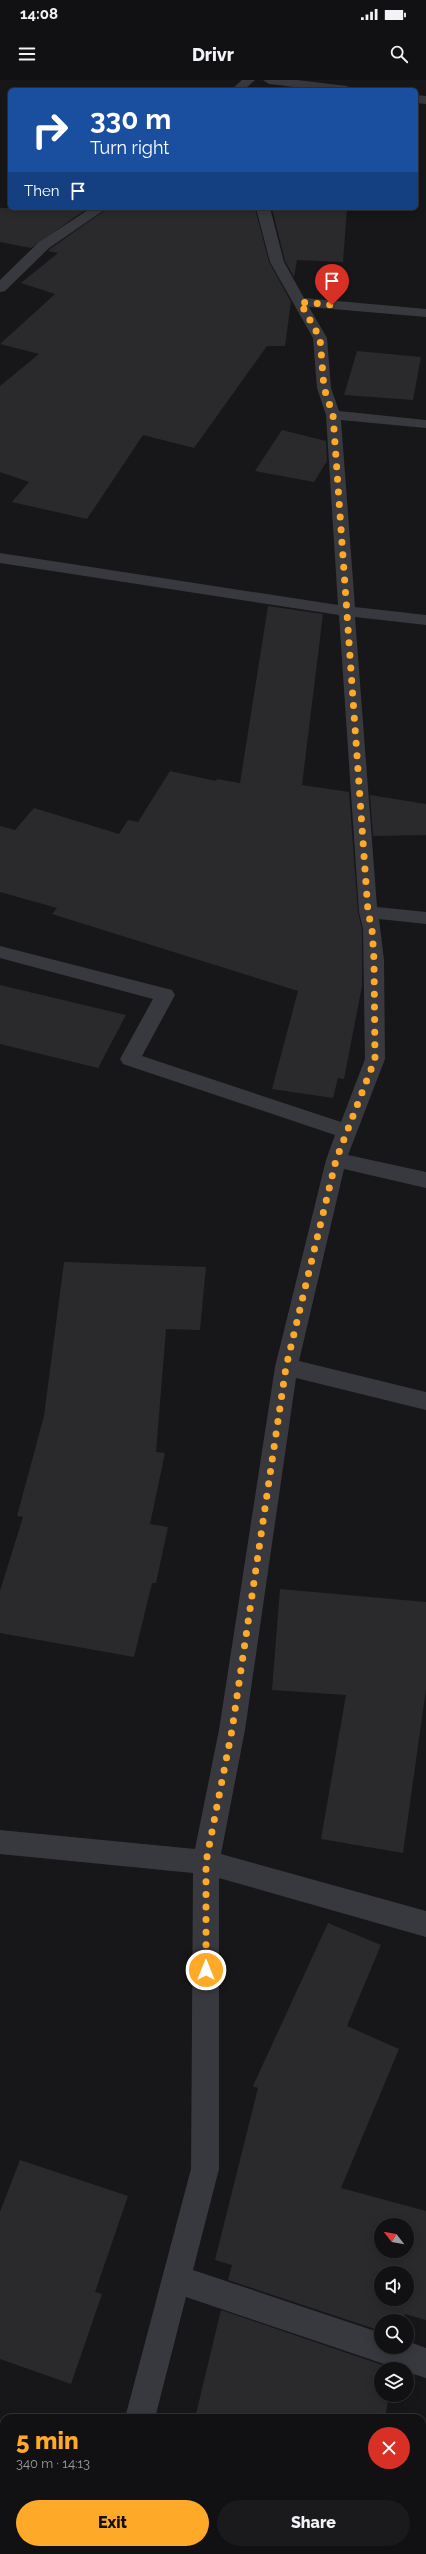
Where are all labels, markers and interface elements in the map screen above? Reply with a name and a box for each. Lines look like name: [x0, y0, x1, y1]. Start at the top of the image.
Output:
text: 14:08: [20, 5, 58, 23]
icon: menu: [16, 43, 38, 65]
icon: search: [388, 43, 410, 65]
text: Drivr: [192, 44, 234, 65]
text: 330 m: [90, 103, 171, 136]
icon: right: [24, 104, 76, 156]
text: Turn right: [90, 137, 169, 158]
icon: arrive: [67, 180, 89, 202]
text: Then: [24, 182, 59, 200]
pin: [315, 264, 349, 305]
icon: arrive: [321, 270, 343, 292]
position arrow: [185, 1949, 227, 1991]
north arrow: [374, 2218, 414, 2258]
map controls: [374, 2218, 414, 2402]
button: sound: [374, 2266, 414, 2306]
button: search: [374, 2314, 414, 2354]
button: layers: [374, 2362, 414, 2402]
text: 5 min: [16, 2426, 79, 2455]
button: close: [368, 2427, 410, 2469]
text: 340 m · 14:13: [16, 2456, 90, 2471]
button: Exit: [16, 2500, 209, 2546]
button: Share: [217, 2500, 410, 2546]

